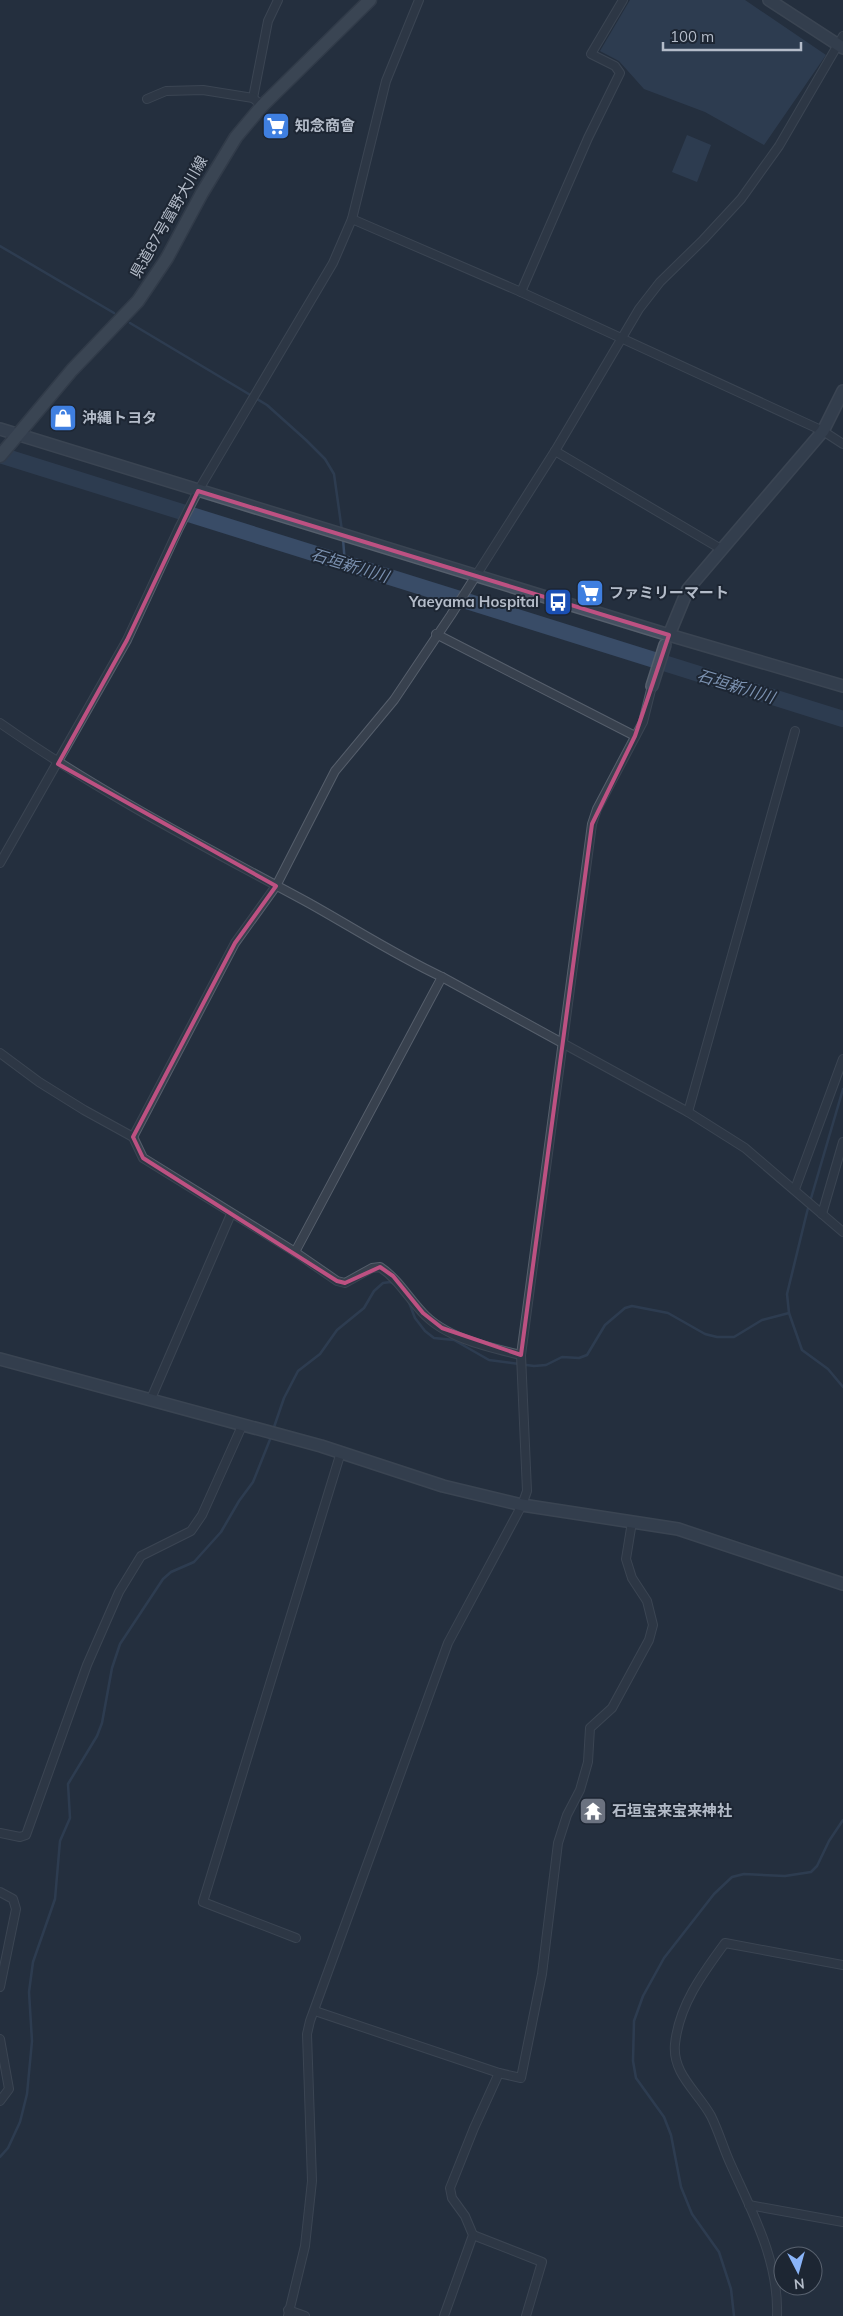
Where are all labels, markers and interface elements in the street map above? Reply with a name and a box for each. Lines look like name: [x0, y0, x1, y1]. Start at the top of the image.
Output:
scale bar: [663, 20, 800, 52]
text: 100 m: [670, 27, 714, 46]
supermarket icon: 知念商會: [261, 111, 291, 141]
place label: 知念商會: [295, 116, 355, 135]
street label: 県道87号富野大川線: [126, 152, 211, 281]
shop icon: 沖縄トヨタ: [48, 403, 78, 433]
place label: 沖縄トヨタ: [82, 408, 157, 427]
water label: 石垣新川川: [309, 544, 393, 587]
supermarket icon: ファミリーマート: [575, 578, 605, 608]
place label: ファミリーマート: [609, 583, 729, 602]
bus stop icon: Yaeyama Hospital: [543, 587, 573, 617]
place label: Yaeyama Hospital: [408, 592, 539, 611]
water label: 石垣新川川: [695, 665, 779, 708]
temple icon: 石垣宝来宝来神社: [578, 1796, 608, 1826]
place label: 石垣宝来宝来神社: [612, 1801, 732, 1820]
north arrow: [773, 2246, 823, 2296]
text: N: [793, 2274, 806, 2293]

